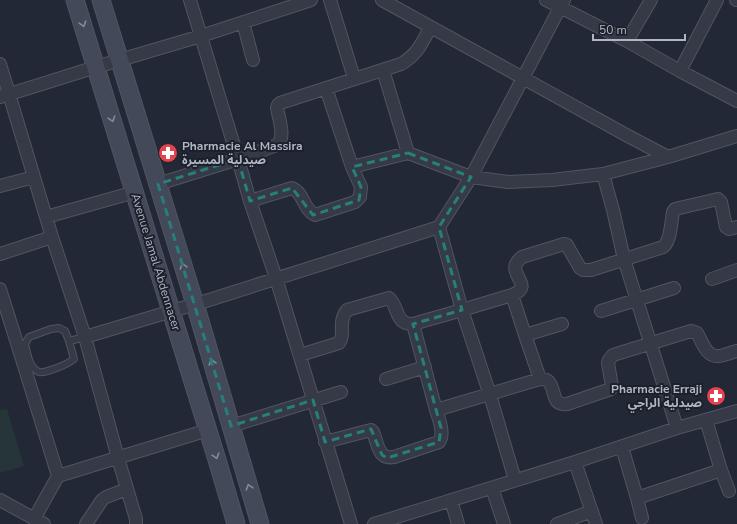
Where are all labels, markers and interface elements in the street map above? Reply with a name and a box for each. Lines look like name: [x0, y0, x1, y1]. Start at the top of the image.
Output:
scale bar: [593, 16, 685, 42]
one-way arrow: [78, 21, 87, 28]
text: 50 m: [599, 22, 627, 38]
one-way arrow: [107, 115, 116, 122]
place label: Pharmacie Al Massira صيدلية المسيرة: [182, 138, 303, 168]
pharmacy icon: Pharmacie Al Massira صيدلية المسيرة: [157, 142, 179, 164]
street label: Avenue Jamal Abdennacer: [127, 191, 185, 333]
one-way arrow: [179, 263, 188, 270]
one-way arrow: [208, 359, 217, 366]
place label: Pharmacie Erraji صيدلية الراجي: [611, 381, 702, 413]
pharmacy icon: Pharmacie Erraji صيدلية الراجي: [705, 385, 727, 407]
one-way arrow: [211, 452, 220, 459]
one-way arrow: [245, 483, 254, 490]

